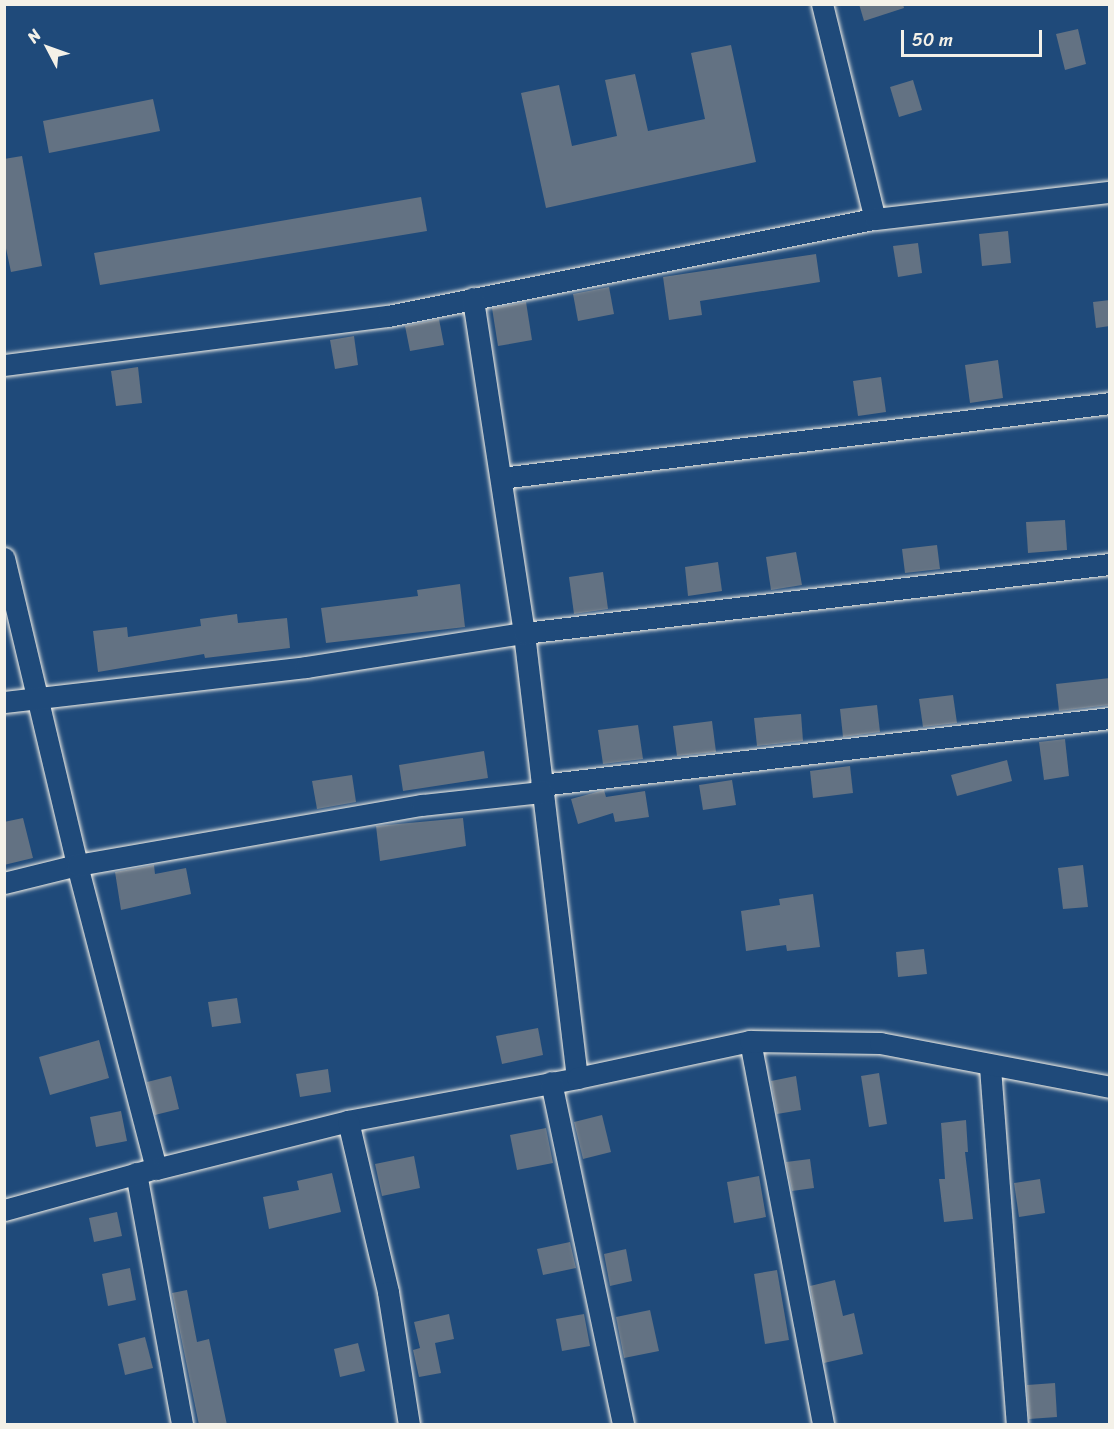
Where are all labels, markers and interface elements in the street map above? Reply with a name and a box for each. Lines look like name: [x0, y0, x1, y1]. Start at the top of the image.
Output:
north arrow: [18, 18, 78, 78]
scale bar: [904, 18, 1045, 56]
text: N: [19, 22, 49, 50]
text: 50 m: [912, 24, 953, 56]

